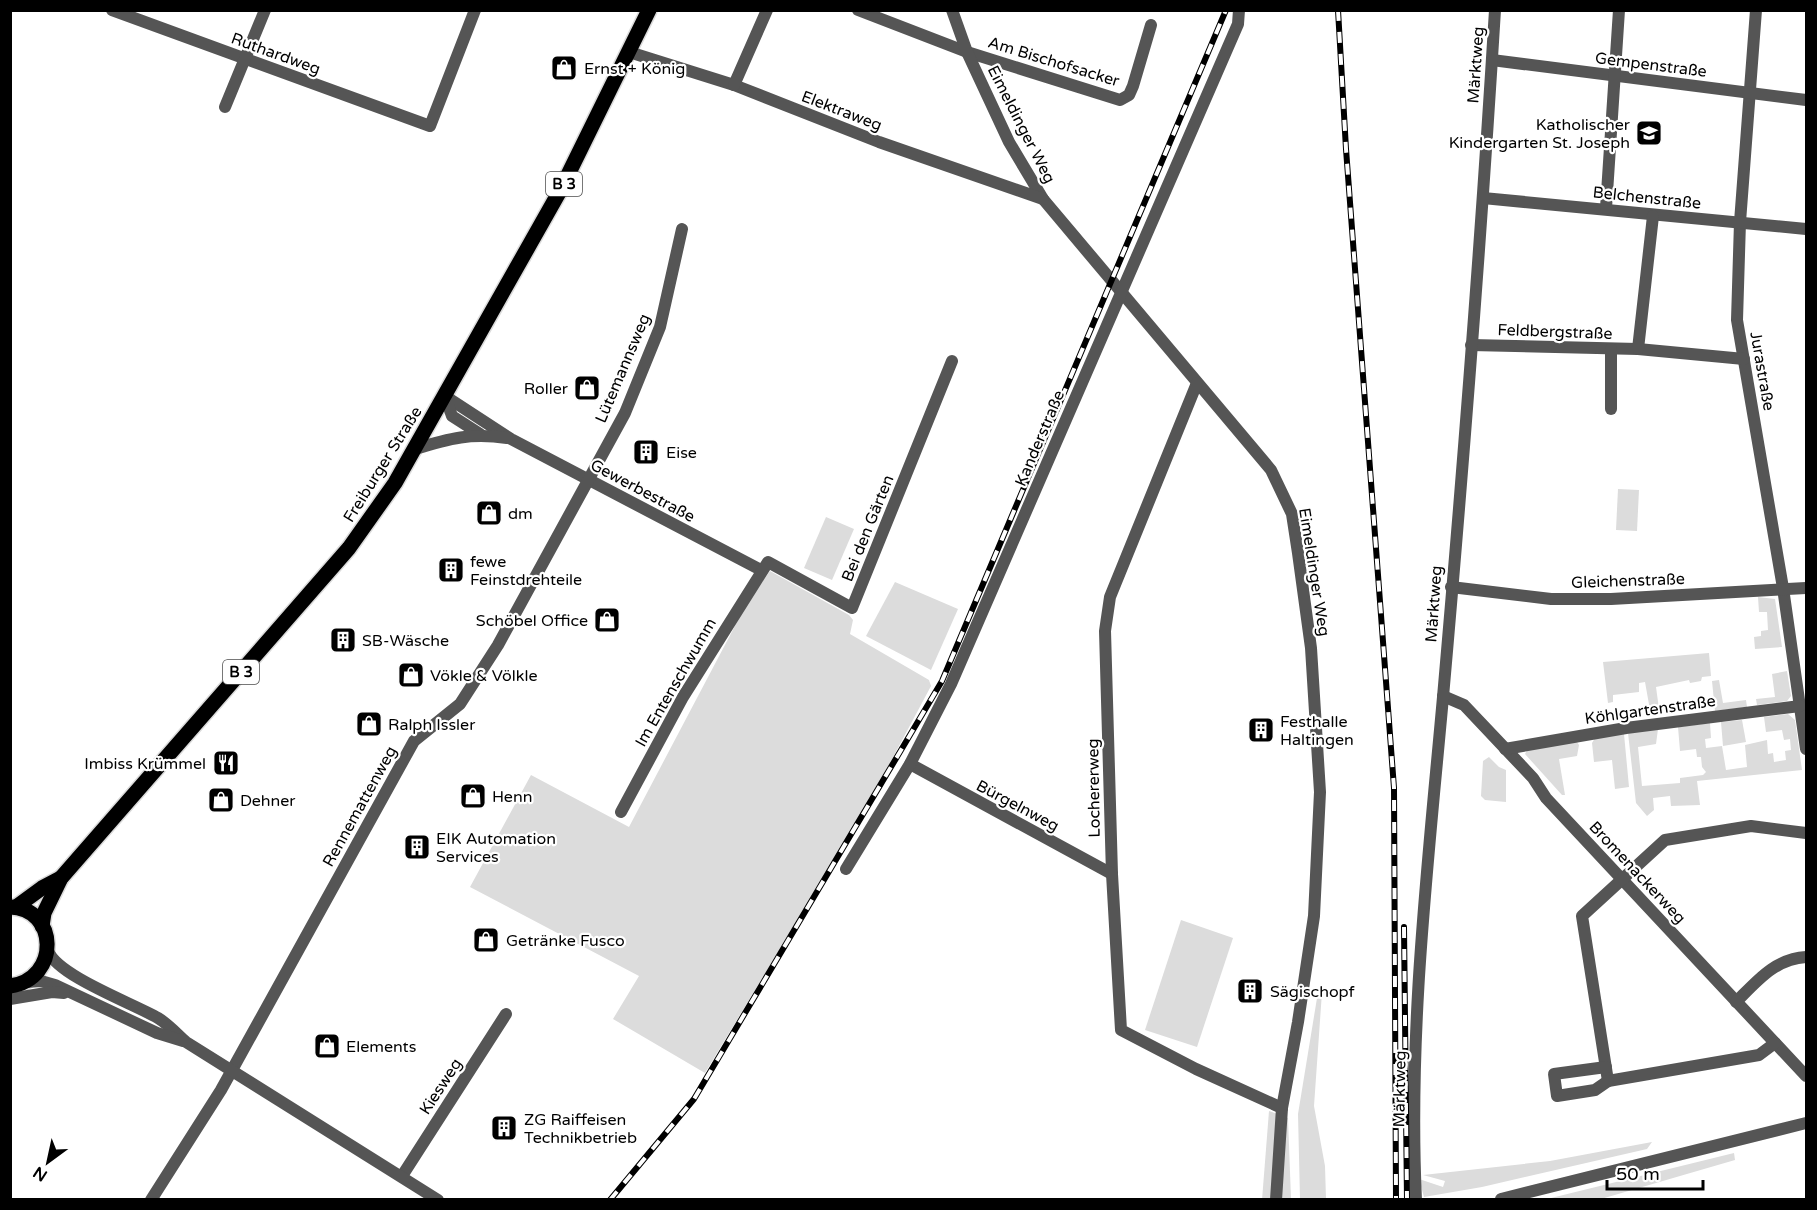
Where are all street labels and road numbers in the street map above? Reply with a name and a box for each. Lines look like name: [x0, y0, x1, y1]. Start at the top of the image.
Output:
street label: Märktweg: [1463, 26, 1489, 104]
street label: Ruthardweg: [228, 29, 323, 79]
street label: Am Bischofsacker: [986, 32, 1123, 92]
street label: Gempenstraße: [1594, 48, 1708, 82]
street label: Eimeldinger Weg: [983, 62, 1059, 187]
street label: Elektraweg: [798, 86, 885, 135]
road number: B 3: [546, 172, 582, 196]
street label: Belchenstraße: [1592, 182, 1702, 214]
street label: Lütemannsweg: [591, 311, 655, 426]
street label: Feldbergstraße: [1497, 320, 1613, 344]
street label: Jurastraße: [1745, 330, 1779, 412]
street label: Kanderstraße: [1011, 387, 1069, 489]
street label: Freiburger Straße: [339, 403, 427, 526]
street label: Gewerbestraße: [587, 455, 698, 527]
street label: Bei den Gärten: [837, 472, 898, 585]
street label: Eimeldinger Weg: [1294, 506, 1334, 638]
street label: Märktweg: [1421, 565, 1447, 643]
street label: Gleichenstraße: [1571, 569, 1685, 593]
street label: Im Entenschwumm: [631, 615, 721, 750]
road number: B 3: [223, 660, 259, 684]
street label: Köhlgartenstraße: [1583, 691, 1717, 729]
street label: Lochererweg: [1083, 738, 1105, 838]
street label: Rennemattenweg: [318, 743, 401, 870]
street label: Bürgelnweg: [973, 776, 1062, 836]
street label: Bromenackerweg: [1585, 817, 1690, 928]
street label: Märktweg: [1389, 1050, 1411, 1128]
street label: Kiesweg: [415, 1055, 466, 1118]

